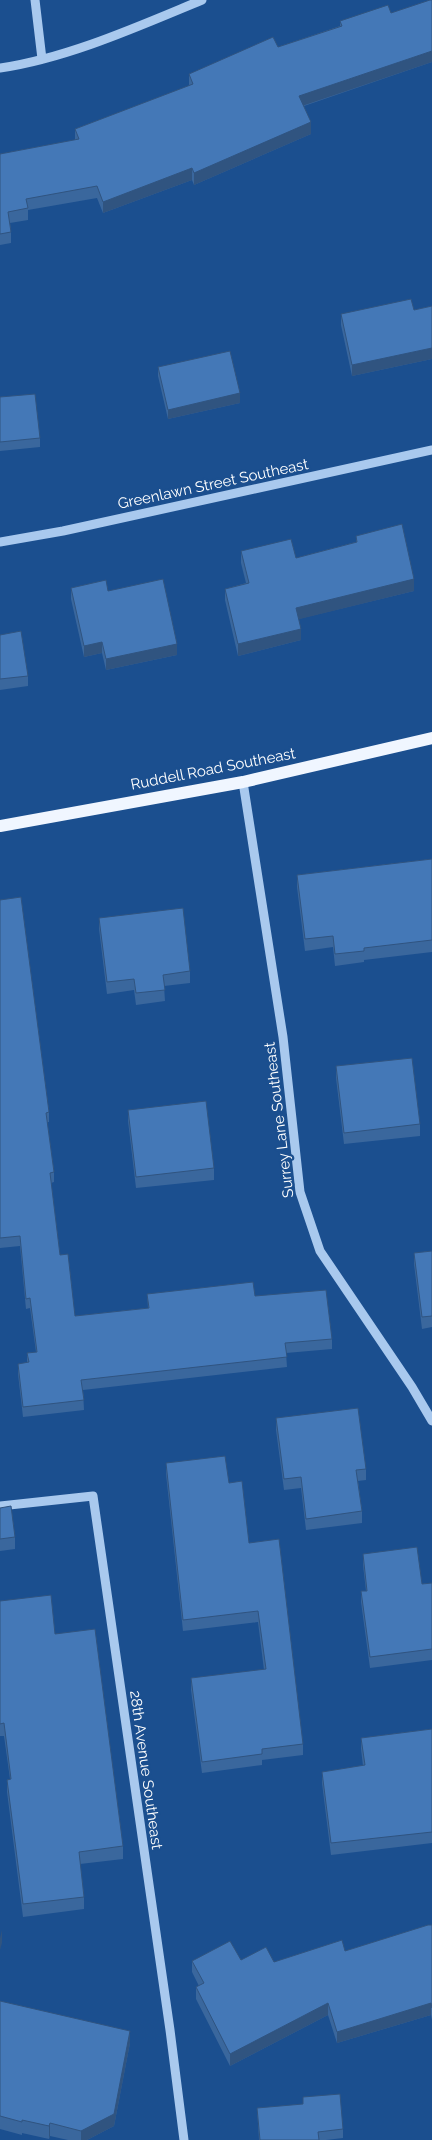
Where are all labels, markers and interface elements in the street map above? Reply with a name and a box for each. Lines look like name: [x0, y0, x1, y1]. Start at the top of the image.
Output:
street label: Greenlawn Street Southeast: [116, 455, 310, 513]
street label: Ruddell Road Southeast: [129, 744, 297, 794]
street label: Surrey Lane Southeast: [261, 1041, 297, 1199]
street label: 28th Avenue Southeast: [126, 1689, 166, 1851]

